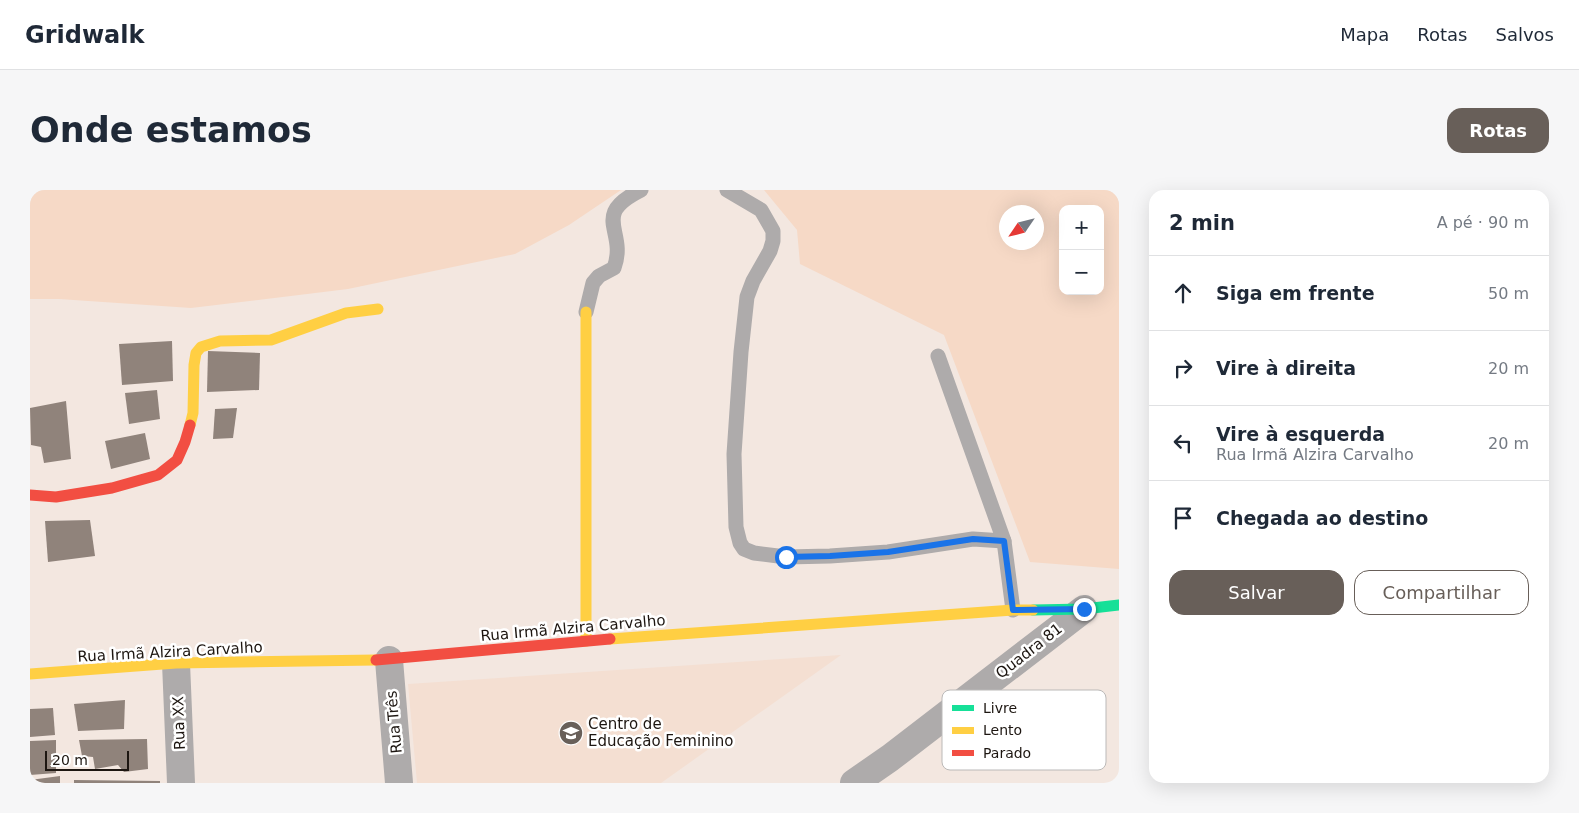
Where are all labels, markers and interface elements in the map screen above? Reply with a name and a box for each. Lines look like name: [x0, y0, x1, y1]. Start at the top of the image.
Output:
text: Gridwalk: [25, 21, 145, 49]
text: Mapa: [1340, 24, 1389, 45]
text: Rotas: [1417, 24, 1468, 45]
text: Salvos: [1496, 24, 1554, 45]
button: Rotas: [1447, 108, 1549, 153]
text: Onde estamos: [30, 110, 312, 150]
north arrow: [999, 205, 1044, 250]
map controls: [1059, 205, 1104, 295]
button: +: [1059, 205, 1104, 250]
text: 2 min: [1169, 211, 1235, 235]
text: A pé · 90 m: [1437, 213, 1529, 232]
button: −: [1059, 250, 1104, 295]
icon: ahead: [1169, 279, 1197, 307]
text: Siga em frente: [1216, 282, 1375, 304]
text: 50 m: [1488, 284, 1529, 303]
icon: right: [1169, 354, 1197, 382]
text: Vire à direita: [1216, 357, 1356, 379]
text: 20 m: [1488, 359, 1529, 378]
text: Vire à esquerda: [1216, 423, 1385, 445]
icon: left: [1169, 429, 1197, 457]
text: 20 m: [1488, 434, 1529, 453]
text: Rua Irmã Alzira Carvalho: [1216, 445, 1414, 464]
icon: arrive: [1169, 504, 1197, 532]
text: Chegada ao destino: [1216, 507, 1428, 529]
route start: [775, 546, 798, 569]
button: Salvar: [1169, 570, 1344, 615]
button: Compartilhar: [1354, 570, 1529, 615]
route end: [1073, 598, 1096, 621]
street label: Rua Irmã Alzira Carvalho: [480, 611, 666, 645]
street label: Quadra 81: [992, 620, 1066, 682]
street label: Rua Irmã Alzira Carvalho: [77, 638, 263, 666]
street label: Rua Três: [382, 690, 406, 754]
legend: [942, 690, 1106, 770]
street label: Rua XX: [169, 696, 189, 750]
text: Livre: [983, 700, 1017, 716]
place label: Centro de Educação Feminino: [588, 715, 734, 750]
school or university icon: Centro de Educação Feminino: [558, 720, 584, 746]
text: Lento: [983, 722, 1022, 738]
text: Parado: [983, 745, 1031, 761]
scale bar: [45, 748, 129, 771]
text: 20 m: [52, 752, 88, 768]

